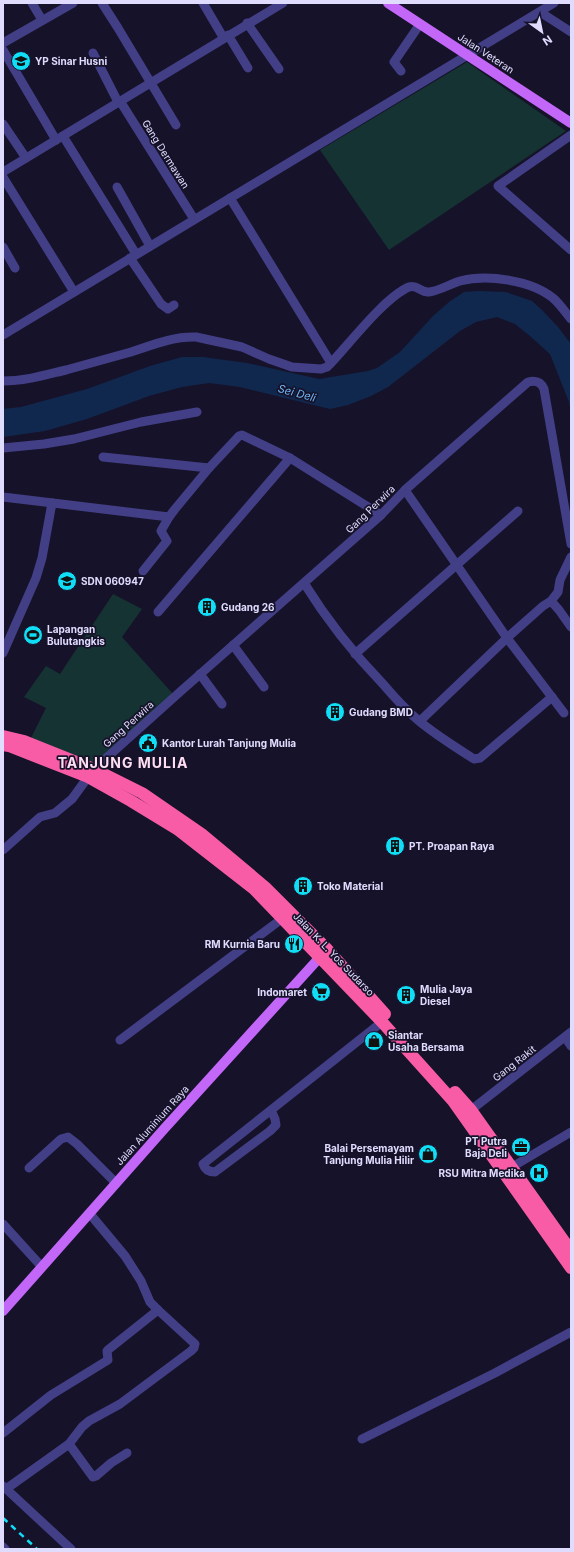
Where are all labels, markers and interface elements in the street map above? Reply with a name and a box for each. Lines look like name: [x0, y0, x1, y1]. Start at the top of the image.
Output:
north arrow: [522, 12, 562, 52]
street label: Jalan Veteran: [456, 30, 516, 76]
text: N: [540, 32, 555, 49]
school or university icon: YP Sinar Husni: [10, 50, 32, 72]
place label: YP Sinar Husni: [35, 55, 107, 67]
street label: Gang Dermawan: [140, 117, 192, 191]
water label: Sei Deli: [276, 381, 318, 405]
street label: Gang Perwira: [343, 482, 397, 536]
school or university icon: SDN 060947: [56, 570, 78, 592]
place label: SDN 060947: [81, 575, 144, 587]
building icon: Gudang 26: [196, 596, 218, 618]
place label: Gudang 26: [221, 601, 275, 614]
place label: Lapangan Bulutangkis: [47, 623, 105, 648]
sports icon: Lapangan Bulutangkis: [22, 624, 44, 646]
street label: Gang Perwira: [100, 698, 156, 750]
building icon: Gudang BMD: [324, 701, 346, 723]
place label: Gudang BMD: [349, 706, 413, 719]
public building icon: Kantor Lurah Tanjung Mulia: [137, 732, 159, 754]
place label: Kantor Lurah Tanjung Mulia: [162, 737, 296, 750]
district label: TANJUNG MULIA: [58, 754, 188, 771]
building icon: PT. Proapan Raya: [384, 835, 406, 857]
place label: PT. Proapan Raya: [409, 840, 494, 853]
building icon: Toko Material: [292, 875, 314, 897]
place label: Toko Material: [317, 880, 383, 892]
street label: Jalan K. L. Yos Sudarso: [291, 910, 377, 998]
restaurant icon: RM Kurnia Baru: [283, 933, 305, 955]
place label: RM Kurnia Baru: [205, 938, 280, 950]
supermarket icon: Indomaret: [310, 981, 332, 1003]
place label: Mulia Jaya Diesel: [420, 983, 473, 1007]
building icon: Mulia Jaya Diesel: [395, 984, 417, 1006]
place label: Indomaret: [257, 986, 307, 998]
place label: Siantar Usaha Bersama: [388, 1029, 464, 1053]
shop icon: Siantar Usaha Bersama: [363, 1030, 385, 1052]
street label: Gang Rakit: [490, 1042, 538, 1083]
street label: Jalan Aluminium Raya: [113, 1083, 191, 1167]
place label: PT Putra Baja Deli: [465, 1135, 507, 1159]
office icon: PT Putra Baja Deli: [510, 1136, 532, 1158]
place label: Balai Persemayam Tanjung Mulia Hilir: [323, 1142, 414, 1167]
shop icon: Balai Persemayam Tanjung Mulia Hilir: [417, 1143, 439, 1165]
hospital icon: RSU Mitra Medika: [528, 1162, 550, 1184]
place label: RSU Mitra Medika: [439, 1167, 525, 1179]

